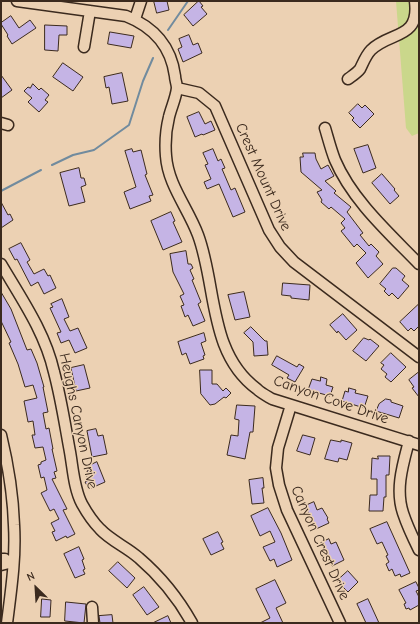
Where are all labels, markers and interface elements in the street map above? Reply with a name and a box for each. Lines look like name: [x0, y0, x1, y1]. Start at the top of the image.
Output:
street label: Crest Mount Drive: [231, 120, 295, 234]
street label: Heughs Canyon Drive: [55, 351, 101, 491]
street label: Canyon Cove Drive: [271, 372, 391, 428]
street label: Canyon Crest Drive: [287, 483, 353, 603]
north arrow: [16, 568, 56, 608]
text: N: [25, 569, 37, 584]

